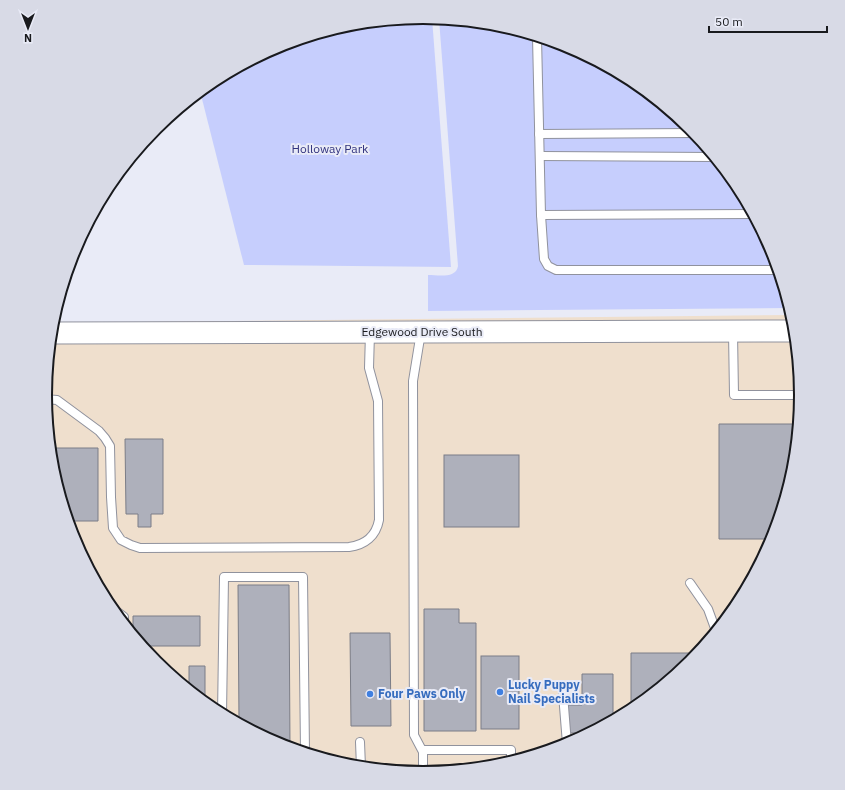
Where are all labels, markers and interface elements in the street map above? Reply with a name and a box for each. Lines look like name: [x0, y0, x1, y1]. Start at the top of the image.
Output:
north arrow: [8, 8, 48, 48]
scale bar: [709, 8, 827, 34]
text: 50 m: [715, 14, 743, 29]
text: N: [24, 31, 32, 45]
park label: Holloway Park: [292, 141, 369, 156]
street label: Edgewood Drive South: [361, 324, 483, 339]
place label: Lucky Puppy Nail Specialists: [508, 677, 595, 706]
place label: Four Paws Only: [378, 686, 466, 701]
marker: Lucky Puppy Nail Specialists: [495, 687, 505, 697]
marker: Four Paws Only: [365, 689, 375, 699]

